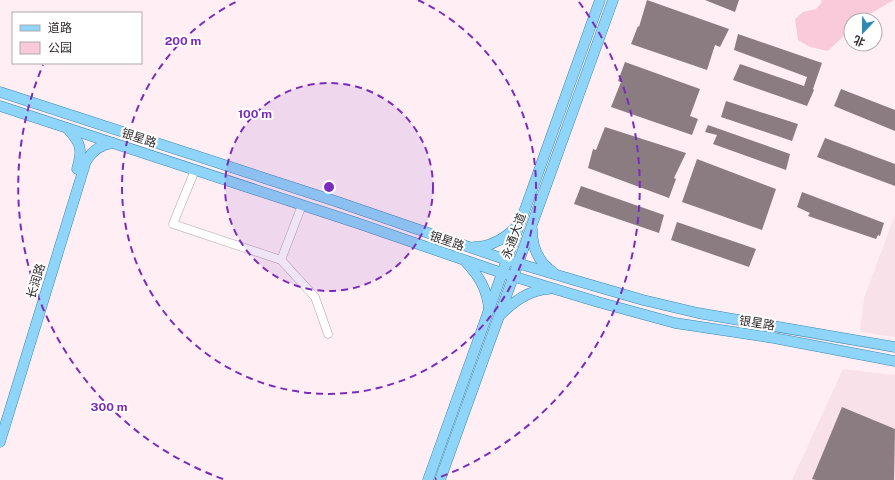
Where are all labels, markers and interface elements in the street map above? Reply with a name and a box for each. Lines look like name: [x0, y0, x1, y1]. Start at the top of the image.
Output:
legend: [12, 12, 142, 64]
north arrow: [843, 12, 883, 52]
text: 道路: [48, 21, 72, 35]
text: 200 m: [165, 34, 201, 48]
text: 北: [852, 34, 867, 49]
text: 公园: [48, 41, 72, 55]
text: 100 m: [238, 107, 272, 121]
street label: 银星路: [120, 126, 158, 150]
centre of rings: [322, 180, 336, 194]
street label: 永通大道: [499, 211, 529, 261]
street label: 银星路: [428, 229, 466, 253]
street label: 长润路: [24, 262, 48, 300]
street label: 银星路: [738, 313, 776, 333]
text: 300 m: [91, 400, 128, 414]

